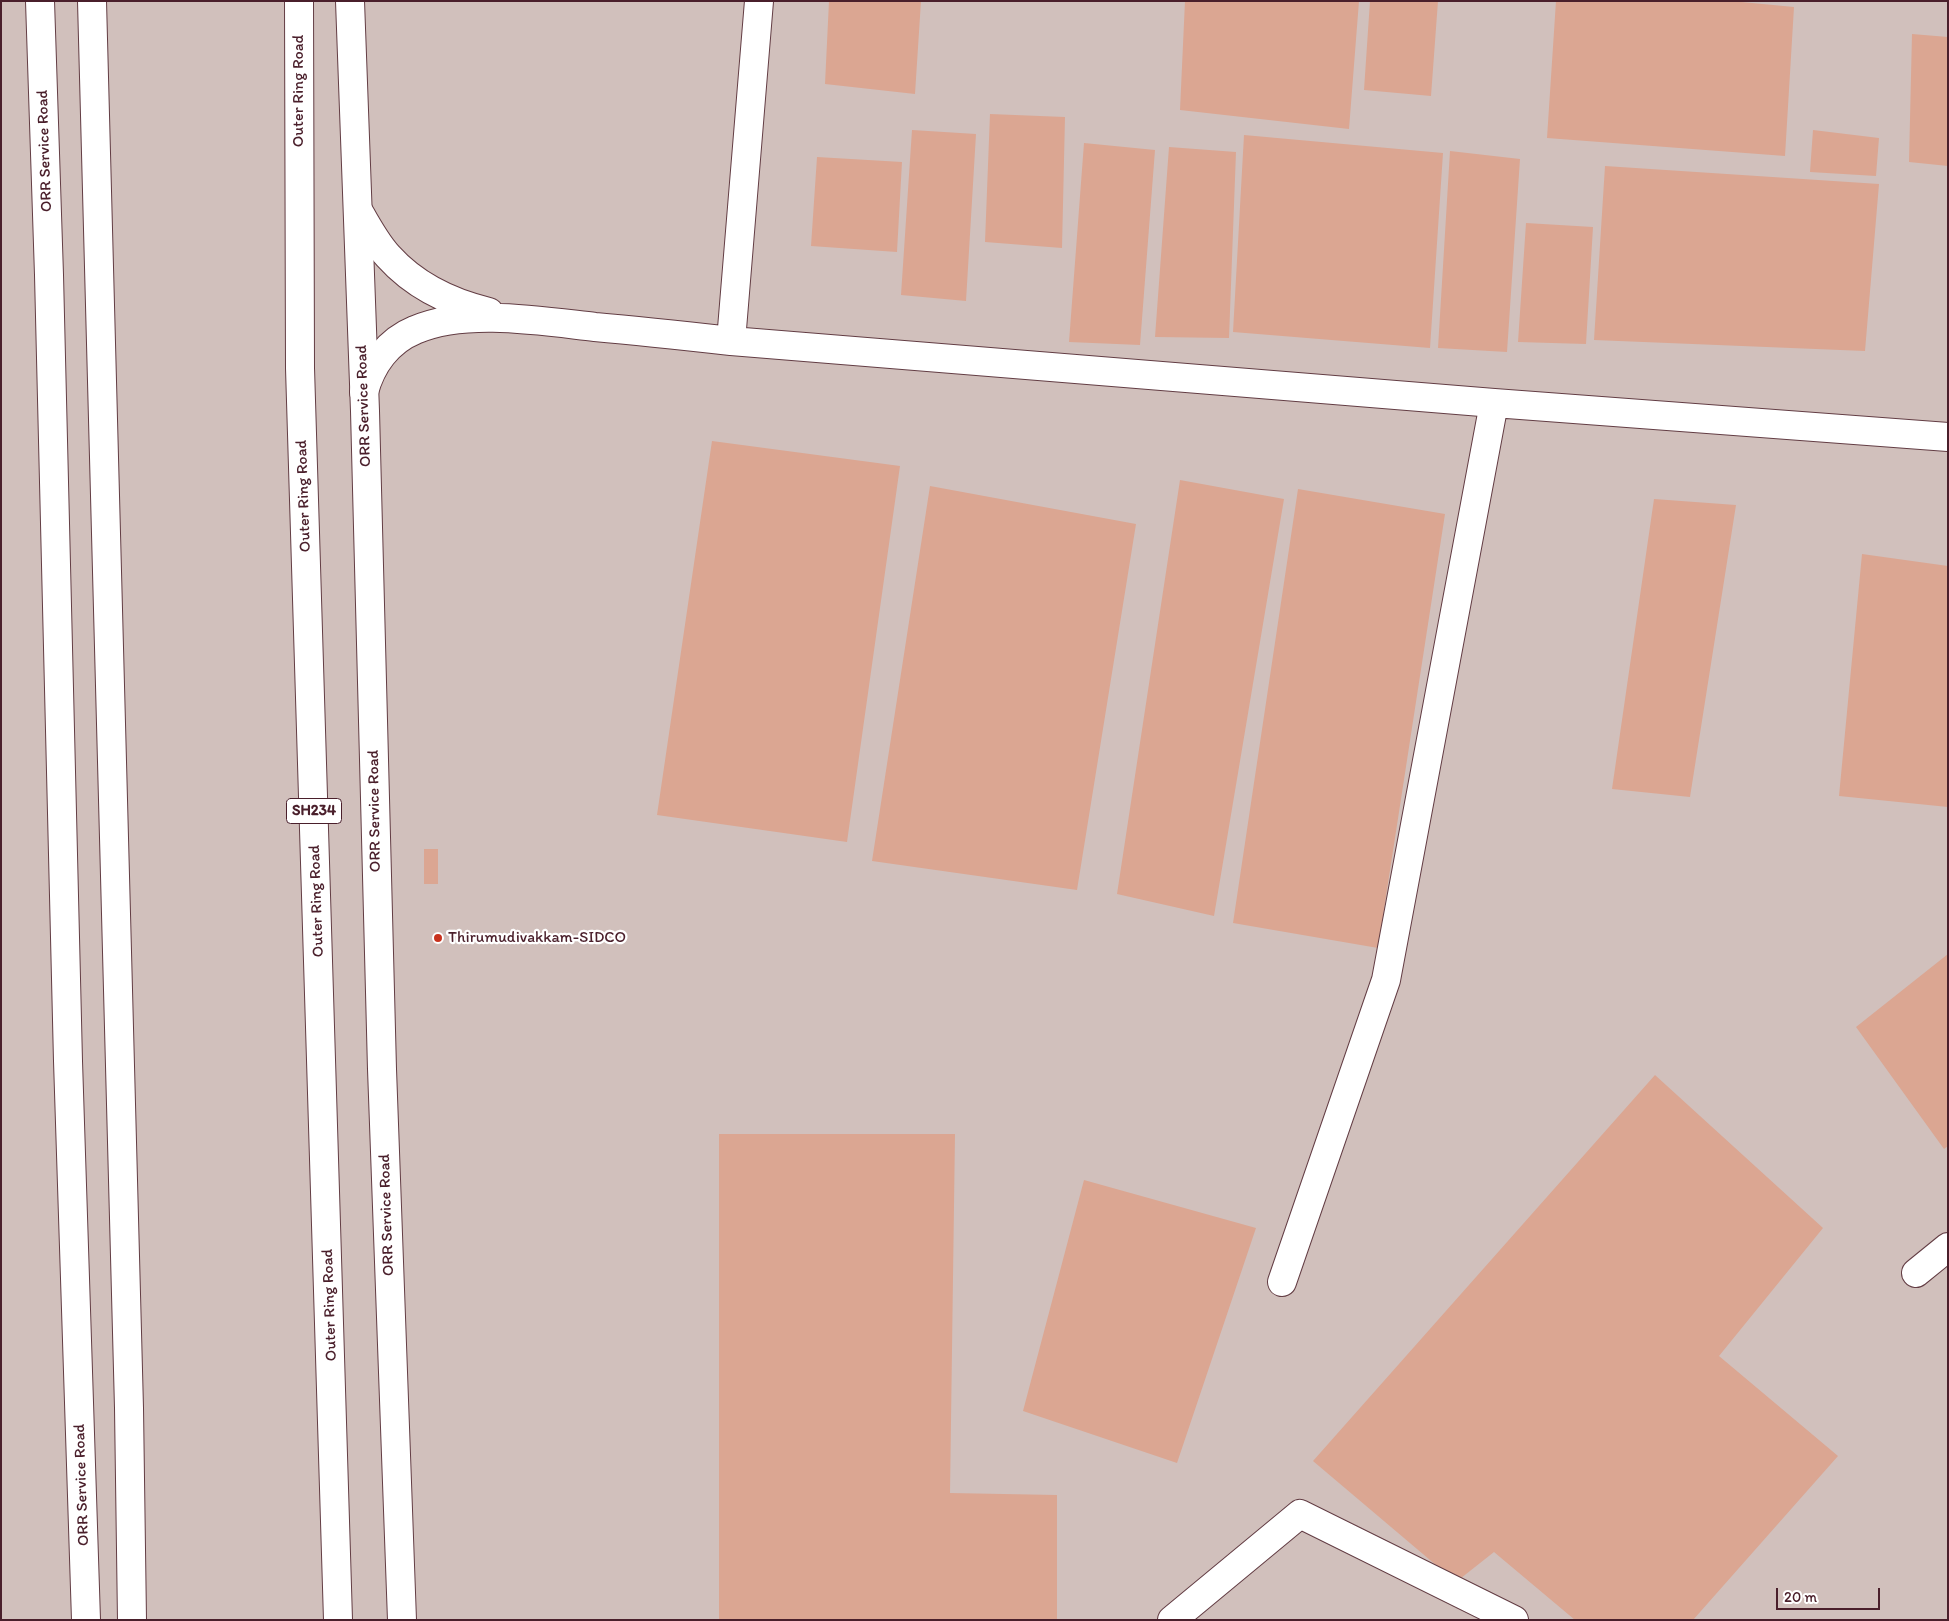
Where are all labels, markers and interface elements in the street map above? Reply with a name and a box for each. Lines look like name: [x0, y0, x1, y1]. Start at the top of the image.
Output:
street label: Outer Ring Road: [289, 35, 309, 147]
street label: ORR Service Road: [33, 89, 57, 213]
street label: ORR Service Road: [352, 344, 376, 468]
street label: Outer Ring Road: [292, 439, 316, 553]
street label: ORR Service Road: [364, 750, 386, 872]
road number: SH234: [286, 798, 342, 824]
street label: Outer Ring Road: [305, 844, 329, 958]
place label: Thirumudivakkam-SIDCO: [448, 928, 626, 948]
marker: Thirumudivakkam-SIDCO: [432, 932, 444, 944]
street label: ORR Service Road: [375, 1153, 399, 1277]
street label: Outer Ring Road: [318, 1248, 342, 1362]
street label: ORR Service Road: [70, 1423, 94, 1547]
scale bar: [1779, 1578, 1883, 1610]
text: 20 m: [1784, 1588, 1817, 1606]

